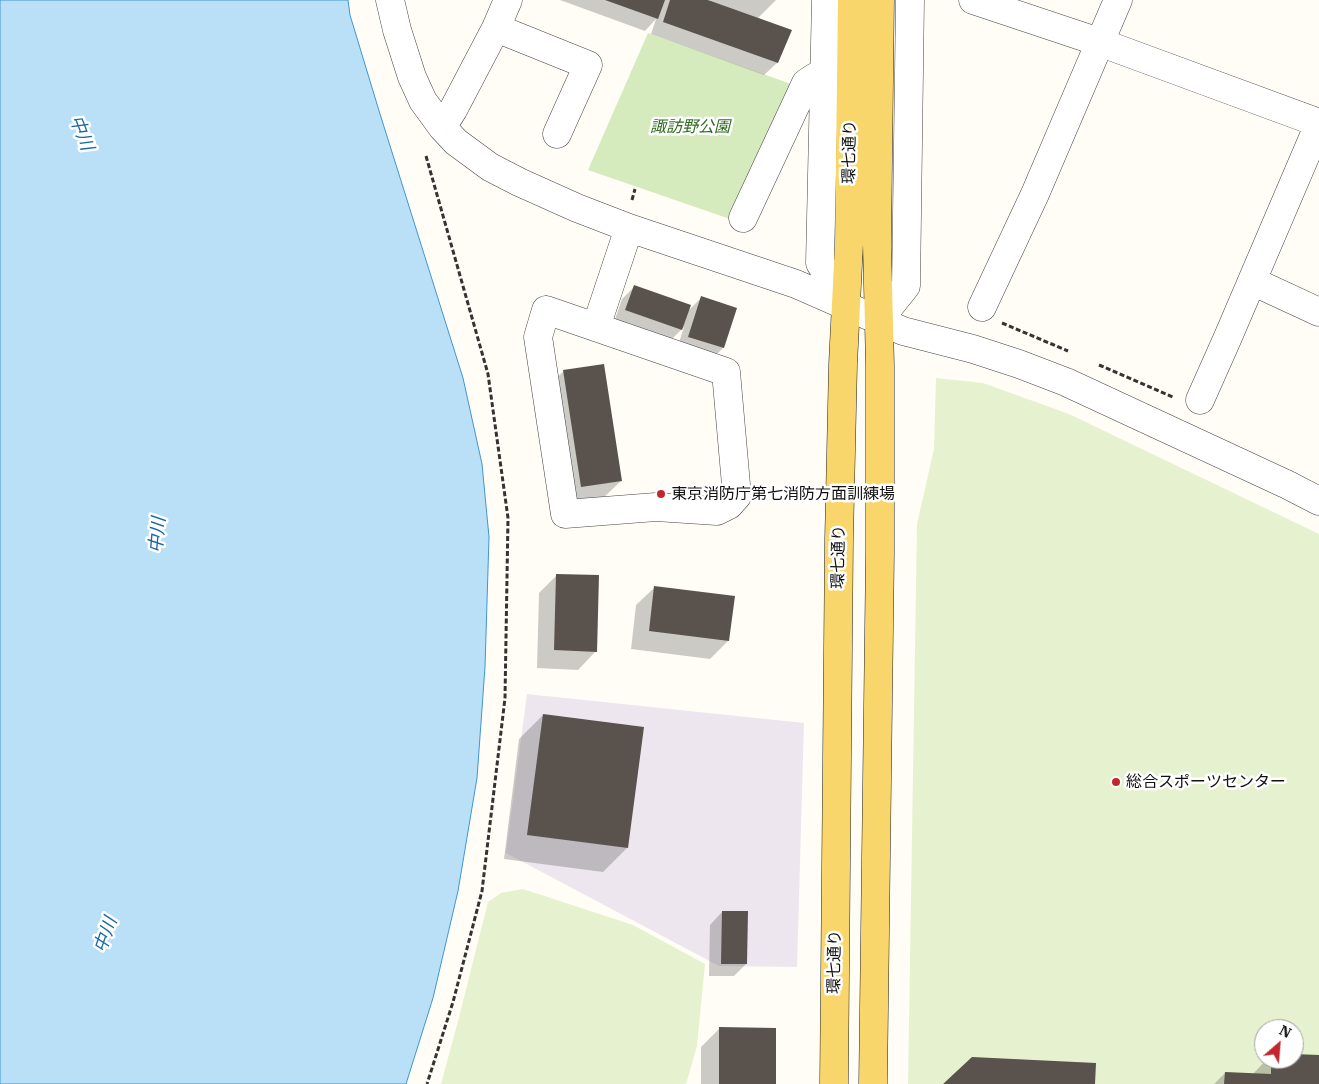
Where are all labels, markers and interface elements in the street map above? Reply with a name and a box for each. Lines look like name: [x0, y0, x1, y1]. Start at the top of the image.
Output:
water label: 中川: [64, 112, 98, 154]
park label: 諏訪野公園: [650, 117, 730, 137]
street label: 環七通り: [840, 120, 860, 184]
place label: 東京消防庁第七消防方面訓練場: [671, 484, 895, 504]
marker: 東京消防庁第七消防方面訓練場: [655, 488, 667, 500]
water label: 中川: [146, 516, 170, 554]
street label: 環七通り: [829, 525, 849, 589]
place label: 総合スポーツセンター: [1126, 772, 1286, 792]
marker: 総合スポーツセンター: [1110, 776, 1122, 788]
water label: 中川: [90, 914, 122, 956]
street label: 環七通り: [825, 930, 845, 994]
north arrow: [1254, 1019, 1304, 1069]
text: N: [1276, 1021, 1294, 1042]

